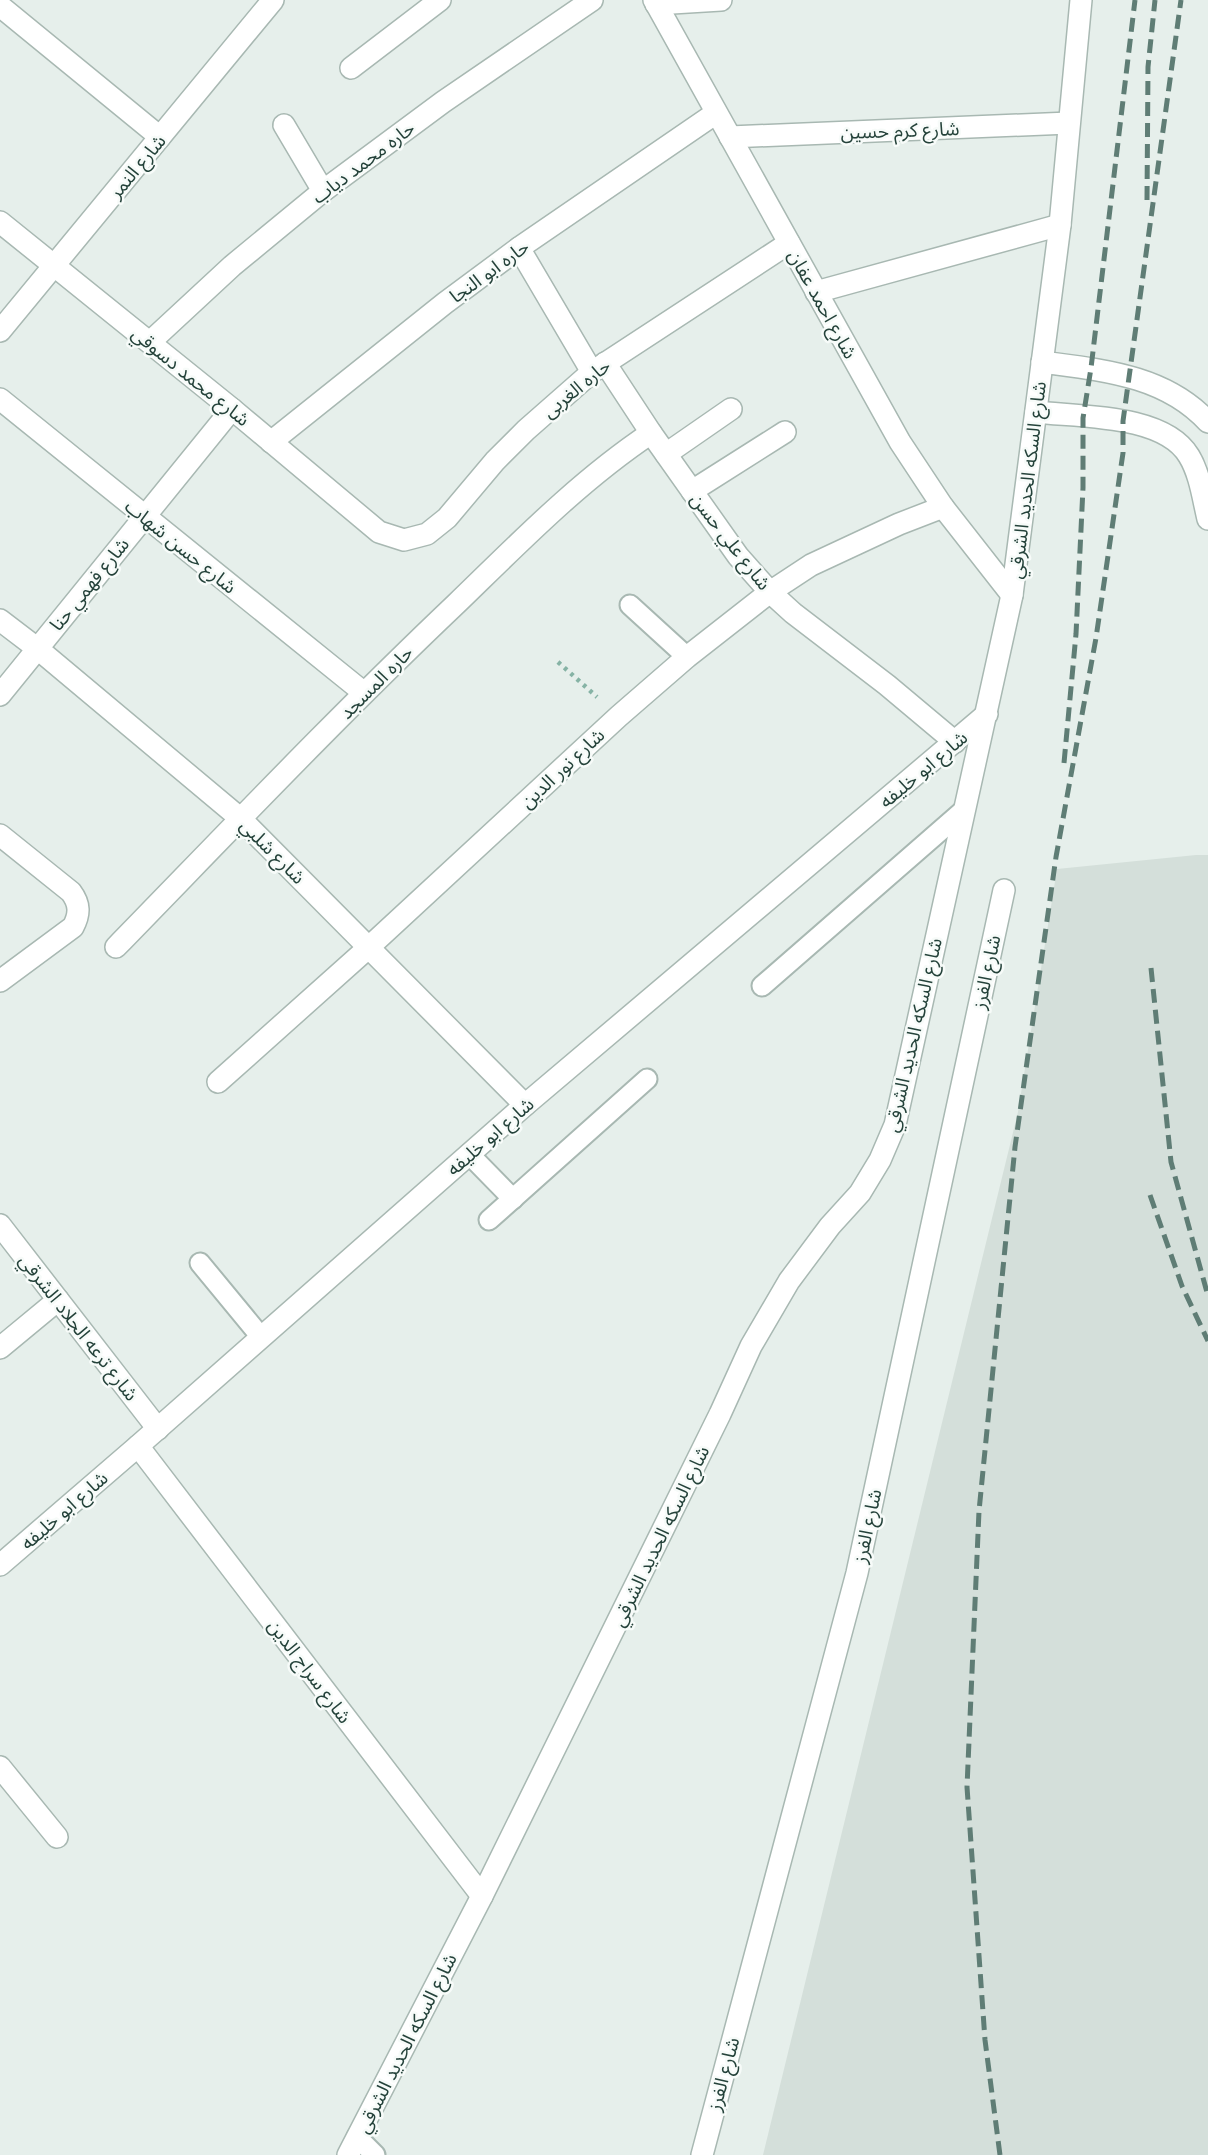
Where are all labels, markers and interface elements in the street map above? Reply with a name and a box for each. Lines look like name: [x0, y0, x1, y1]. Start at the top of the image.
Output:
street label: حاره محمد دياب: [307, 116, 419, 208]
street label: شارع كرم حسين: [840, 117, 960, 147]
street label: شارع النمر: [103, 130, 172, 205]
street label: حاره ابو النجا: [445, 235, 533, 308]
street label: شارع احمد عفان: [781, 246, 862, 364]
street label: شارع محمد دسوقي: [125, 322, 254, 434]
street label: حاره الغربى: [538, 354, 615, 423]
street label: شارع السكه الحديد الشرقي: [1004, 380, 1054, 580]
street label: شارع علي حسن: [683, 488, 776, 597]
street label: شارع حسن شهاب: [119, 494, 241, 600]
street label: شارع فهمي حنا: [45, 533, 137, 638]
street label: حاره المسجد: [335, 641, 418, 724]
street label: شارع نور الدين: [515, 724, 611, 815]
street label: شارع ابو خليفه: [875, 726, 973, 814]
street label: شارع شلبي: [233, 814, 310, 891]
street label: شارع الفرز: [967, 933, 1008, 1013]
street label: شارع السكه الحديد الشرقي: [880, 936, 950, 1135]
street label: شارع ابو خليفه: [442, 1092, 540, 1182]
street label: شارع ترعه الجلاد الشرقي: [11, 1249, 143, 1407]
street label: شارع السكه الحديد الشرقي: [607, 1442, 717, 1632]
street label: شارع ابو خليفه: [16, 1466, 114, 1556]
street label: شارع الفرز: [848, 1487, 889, 1567]
street label: شارع سراج الدين: [261, 1615, 356, 1729]
street label: شارع السكه الحديد الشرقي: [351, 1950, 465, 2138]
street label: شارع الفرز: [702, 2035, 746, 2115]

